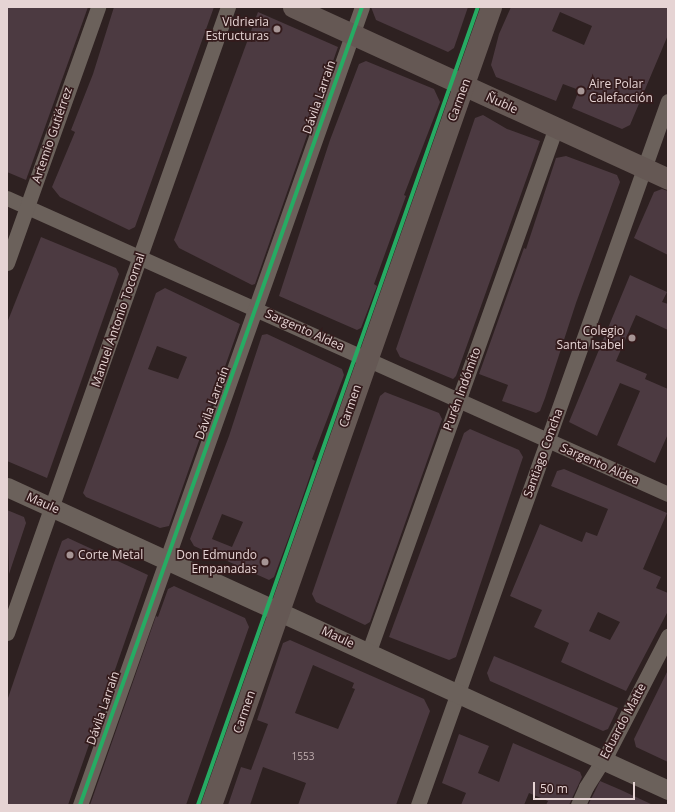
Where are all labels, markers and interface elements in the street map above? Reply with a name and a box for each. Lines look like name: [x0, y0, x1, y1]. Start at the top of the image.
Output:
place label: Vidrieria Estructuras: [205, 15, 269, 43]
marker: Vidrieria Estructuras: [272, 24, 282, 34]
street label: Dávila Larraín: [300, 58, 338, 136]
street label: Carmen: [445, 77, 473, 123]
place label: Aire Polar Calefacción: [589, 77, 653, 105]
street label: Artemio Gutiérrez: [29, 85, 75, 185]
marker: Aire Polar Calefacción: [576, 86, 586, 96]
street label: Ñuble: [484, 89, 520, 117]
street label: Manuel Antonio Tocornal: [88, 251, 148, 389]
street label: Sargento Aldea: [263, 306, 347, 354]
place label: Colegio Santa Isabel: [556, 324, 624, 352]
marker: Colegio Santa Isabel: [627, 333, 637, 343]
street label: Purén Indómito: [440, 345, 484, 433]
street label: Dávila Larraín: [192, 364, 232, 442]
street label: Carmen: [336, 383, 364, 429]
street label: Santiago Concha: [520, 407, 566, 499]
street label: Sargento Aldea: [558, 440, 642, 488]
street label: Maule: [24, 489, 62, 517]
place label: Corte Metal: [78, 548, 143, 562]
place label: Don Edmundo Empanadas: [176, 548, 257, 576]
marker: Corte Metal: [65, 550, 75, 560]
marker: Don Edmundo Empanadas: [260, 557, 270, 567]
street label: Maule: [319, 623, 357, 651]
street label: Dávila Larraín: [84, 669, 122, 747]
street label: Eduardo Matte: [597, 681, 649, 761]
street label: Carmen: [230, 689, 258, 735]
house number: 1553: [292, 751, 314, 763]
scale bar: [535, 774, 637, 800]
text: 50 m: [540, 780, 568, 797]

